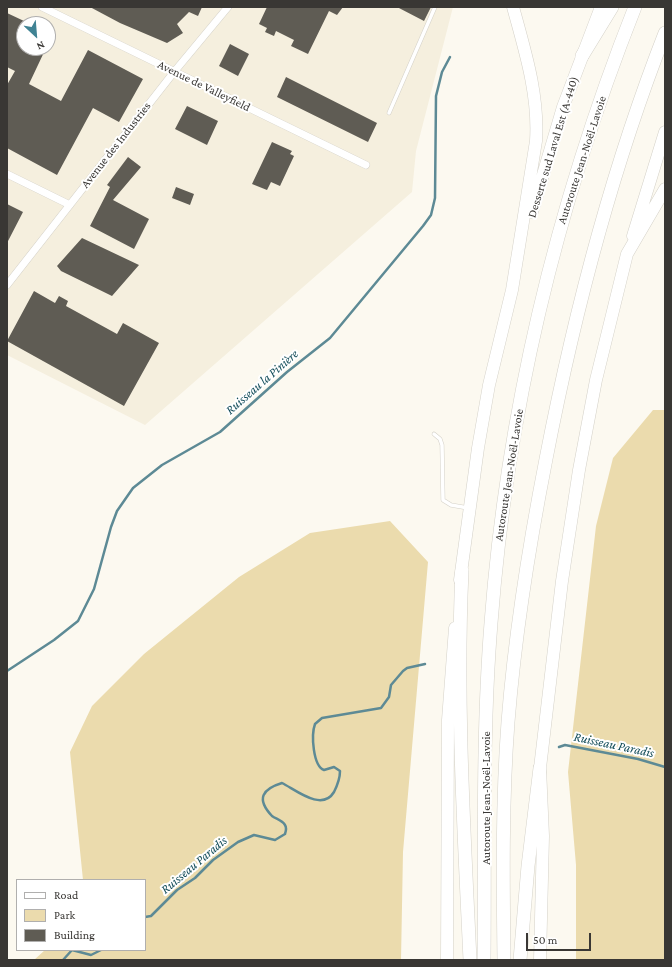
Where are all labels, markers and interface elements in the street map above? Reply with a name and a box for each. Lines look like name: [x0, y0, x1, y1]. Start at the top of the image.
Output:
north arrow: [16, 16, 56, 56]
text: N: [35, 39, 47, 53]
street label: Avenue de Valleyfield: [155, 57, 253, 115]
street label: Desserte sud Laval Est (A-440): [525, 75, 581, 219]
street label: Autoroute Jean-Noël-Lavoie: [554, 94, 610, 226]
street label: Avenue des Industries: [78, 99, 154, 191]
water label: Ruisseau la Pinière: [223, 346, 301, 418]
street label: Autoroute Jean-Noël-Lavoie: [491, 408, 527, 542]
water label: Ruisseau Paradis: [573, 729, 655, 761]
street label: Autoroute Jean-Noël-Lavoie: [479, 731, 493, 865]
water label: Ruisseau Paradis: [158, 833, 230, 897]
legend: [16, 879, 146, 951]
text: Road: [54, 888, 78, 902]
text: Park: [54, 908, 75, 922]
scale bar: [528, 925, 593, 951]
text: Building: [54, 928, 95, 942]
text: 50 m: [533, 933, 557, 947]

